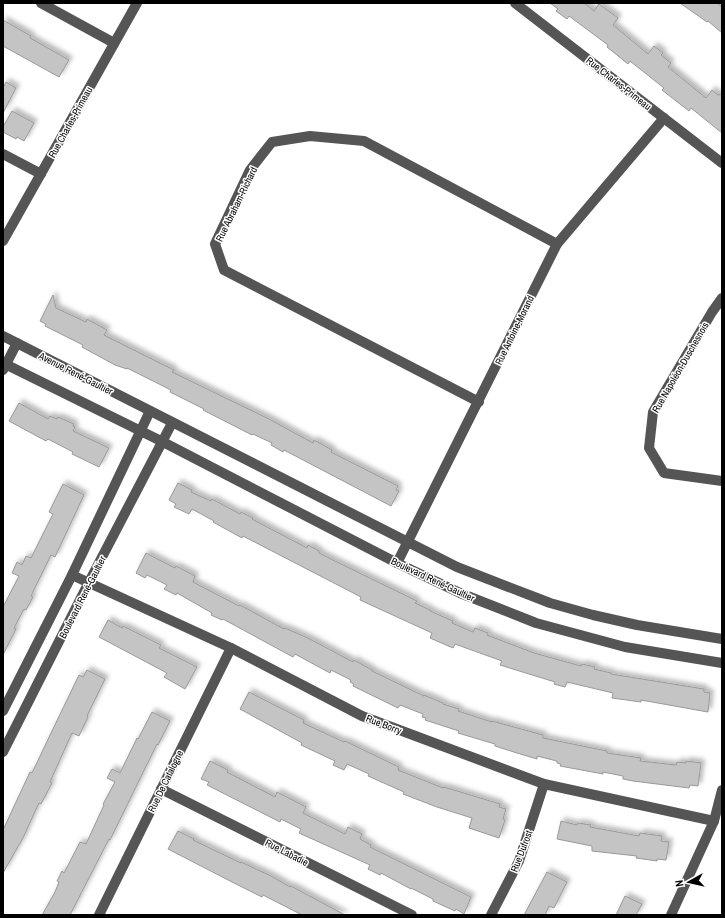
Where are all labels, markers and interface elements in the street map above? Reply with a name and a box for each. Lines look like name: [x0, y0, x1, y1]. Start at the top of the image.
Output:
street label: Rue Charles-Primeau: [583, 54, 654, 113]
street label: Rue Charles-Primeau: [46, 84, 95, 160]
street label: Rue Abraham-Richard: [213, 165, 260, 244]
street label: Rue Antoine-Morand: [492, 293, 537, 367]
street label: Rue Napoléon-Duschesnois: [649, 320, 712, 415]
street label: Avenue René-Gaultier: [36, 349, 115, 398]
street label: Boulevard René-Gaultier: [56, 554, 109, 641]
street label: Boulevard René-Gaultier: [389, 554, 477, 605]
street label: Rue Borry: [364, 712, 404, 737]
street label: Rue De Catalogne: [145, 748, 186, 814]
street label: Rue Dufrost: [508, 828, 536, 874]
street label: Rue Labadie: [263, 836, 311, 869]
north arrow: [669, 862, 709, 902]
text: N: [672, 879, 686, 888]

